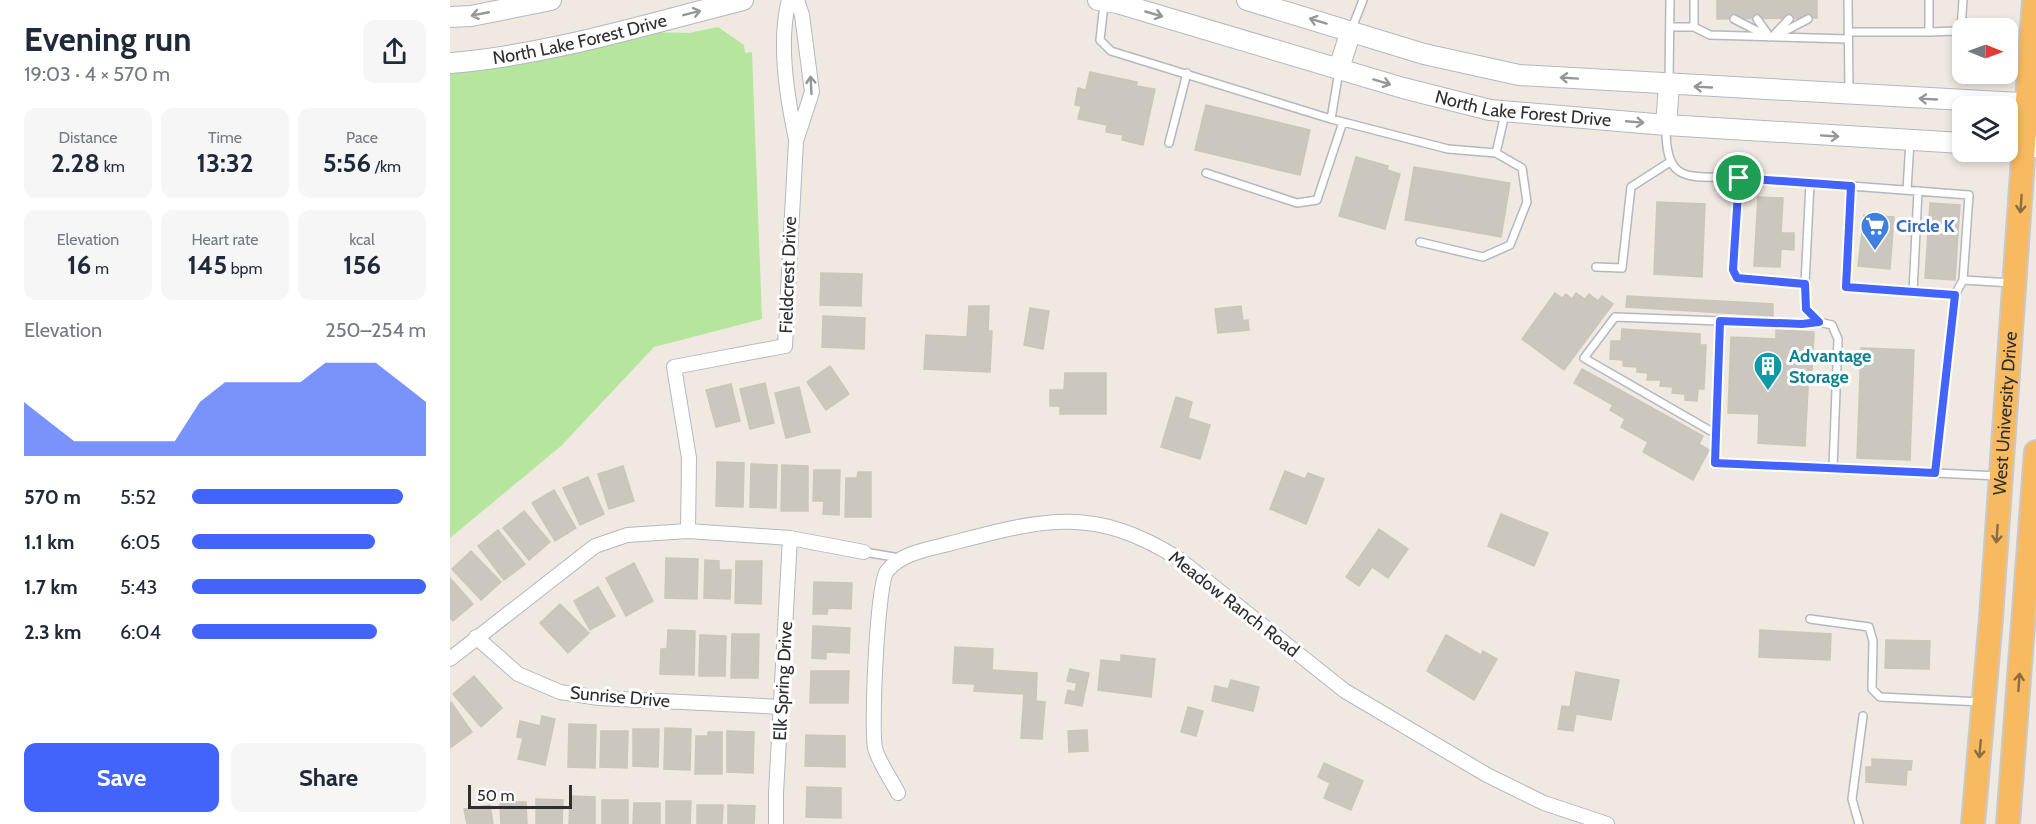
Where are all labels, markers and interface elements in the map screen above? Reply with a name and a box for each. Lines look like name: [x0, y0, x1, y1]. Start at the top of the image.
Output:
one-way arrow: [682, 6, 701, 18]
one-way arrow: [471, 9, 490, 20]
street label: North Lake Forest Drive: [491, 9, 669, 69]
one-way arrow: [1145, 9, 1164, 20]
one-way arrow: [1309, 15, 1328, 26]
north arrow: [1952, 18, 2018, 84]
map controls: [1952, 18, 2018, 162]
text: Evening run: [24, 19, 191, 59]
button: share: [363, 20, 426, 83]
text: 19:03 · 4 × 570 m: [24, 62, 170, 86]
one-way arrow: [1559, 73, 1579, 84]
one-way arrow: [805, 76, 816, 96]
one-way arrow: [1372, 77, 1391, 88]
one-way arrow: [1693, 81, 1713, 92]
street label: North Lake Forest Drive: [1433, 86, 1612, 131]
one-way arrow: [1918, 93, 1938, 104]
button: layers: [1952, 96, 2018, 162]
one-way arrow: [1625, 117, 1645, 128]
text: Distance: [59, 128, 117, 147]
text: Time: [208, 128, 242, 147]
text: Pace: [346, 128, 378, 147]
one-way arrow: [1819, 130, 1839, 141]
text: 2.28: [51, 147, 100, 179]
text: 13:32: [196, 147, 254, 179]
text: 5:56: [323, 147, 371, 179]
pin: [1713, 152, 1764, 203]
text: km: [100, 157, 125, 176]
text: /km: [371, 157, 401, 176]
icon: arrive: [1722, 161, 1755, 194]
one-way arrow: [2015, 194, 2026, 214]
supermarket icon: Circle K: [1859, 210, 1891, 252]
place label: Circle K: [1896, 215, 1956, 237]
street label: Fieldcrest Drive: [775, 216, 801, 334]
text: Elevation: [57, 230, 119, 249]
text: Heart rate: [192, 230, 258, 249]
text: kcal: [349, 230, 375, 249]
text: 16: [67, 249, 91, 281]
text: 145: [187, 249, 227, 281]
text: 156: [343, 249, 381, 281]
text: m: [91, 259, 109, 278]
text: bpm: [227, 259, 263, 278]
text: Elevation: [24, 318, 102, 342]
text: 250–254 m: [325, 318, 426, 342]
street label: West University Drive: [1989, 331, 2022, 496]
place label: Advantage Storage: [1789, 345, 1871, 388]
building icon: Advantage Storage: [1752, 350, 1784, 392]
text: 570 m: [24, 485, 81, 509]
text: 5:52: [120, 485, 156, 509]
one-way arrow: [1991, 524, 2002, 543]
text: 1.1 km: [24, 530, 74, 554]
text: 6:05: [120, 530, 160, 554]
street label: Meadow Ranch Road: [1164, 546, 1304, 662]
text: 1.7 km: [24, 575, 78, 599]
text: 5:43: [120, 575, 157, 599]
text: 2.3 km: [24, 620, 81, 644]
text: 6:04: [120, 620, 161, 644]
street label: Elk Spring Drive: [769, 621, 797, 741]
one-way arrow: [2013, 672, 2024, 692]
street label: Sunrise Drive: [569, 682, 671, 712]
one-way arrow: [1974, 739, 1985, 759]
button: Save: [24, 743, 219, 812]
button: Share: [231, 743, 426, 812]
scale bar: [468, 782, 572, 810]
text: 50 m: [477, 786, 514, 805]

